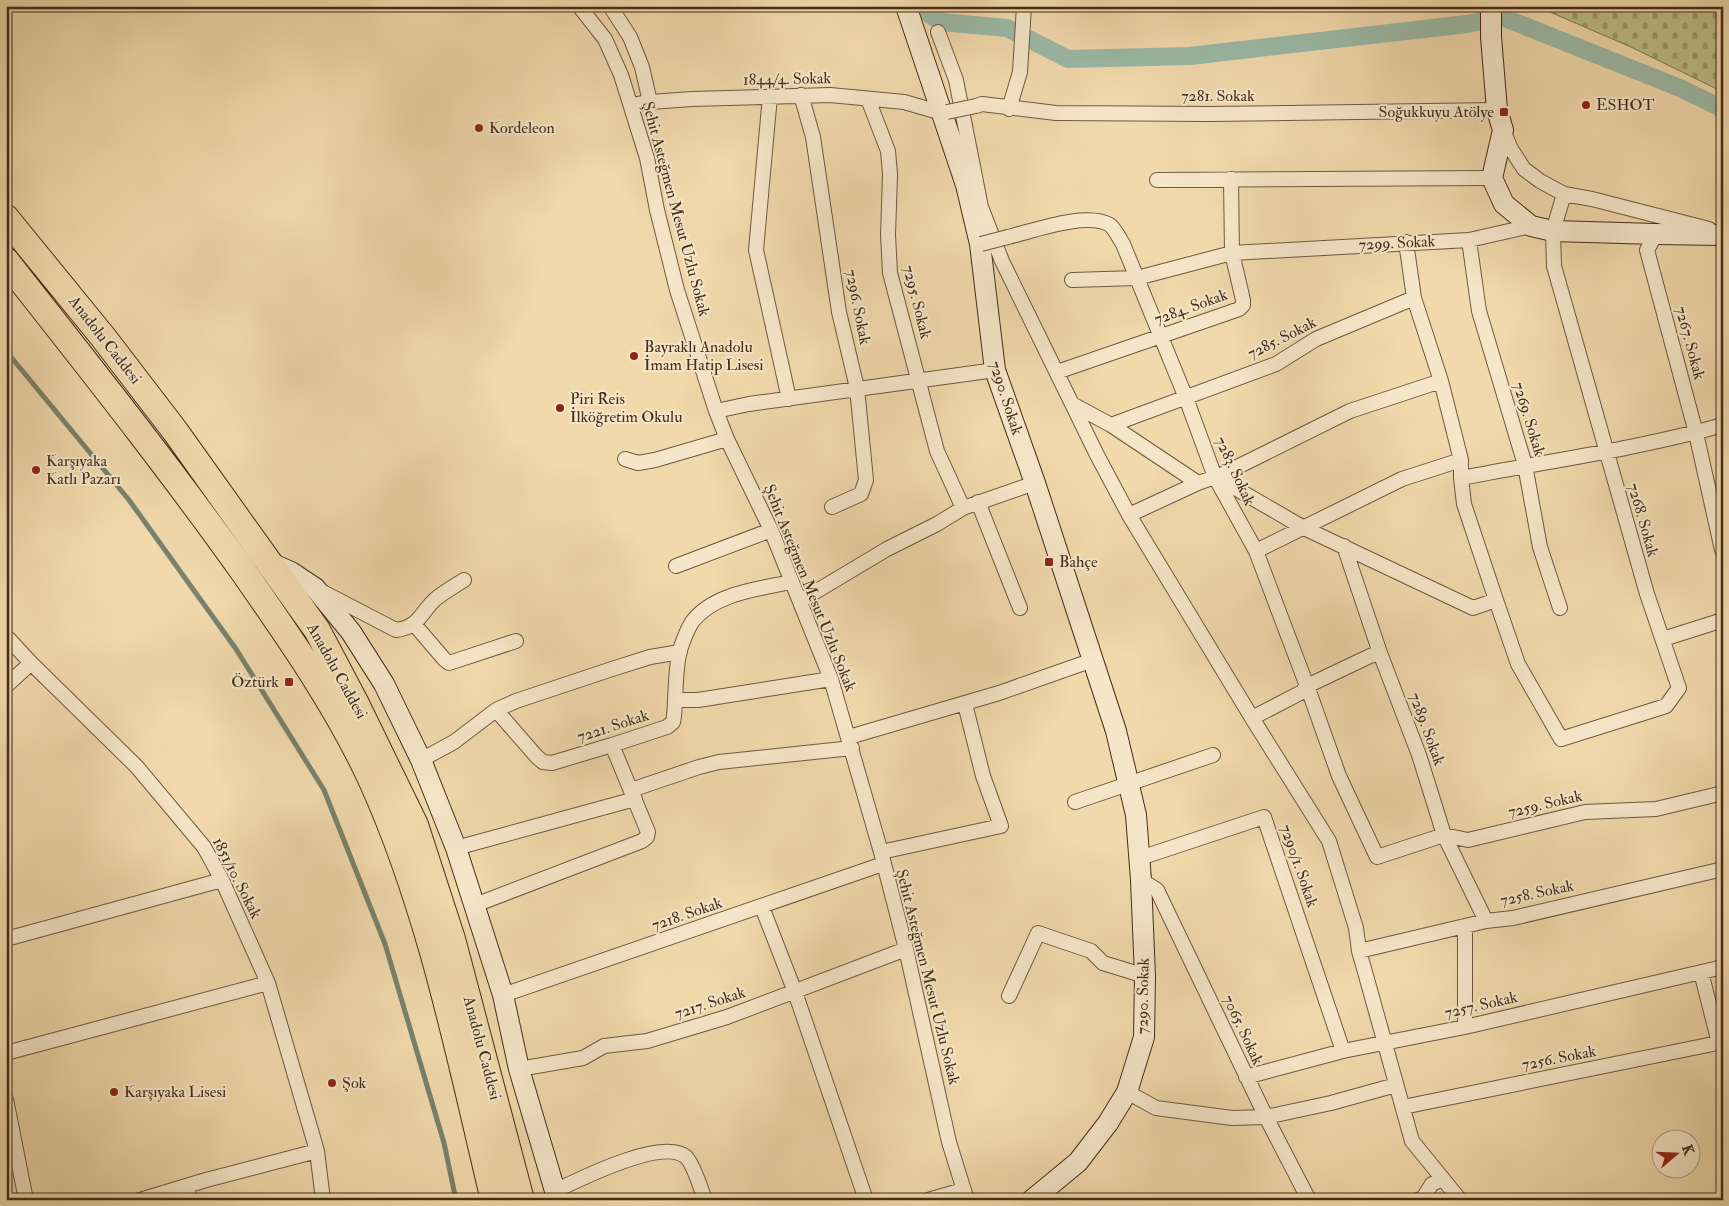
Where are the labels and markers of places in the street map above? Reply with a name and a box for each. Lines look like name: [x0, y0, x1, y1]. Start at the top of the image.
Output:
place label: ESHOT: [1596, 95, 1654, 115]
marker: ESHOT: [1580, 99, 1592, 111]
place label: Soğukkuyu Atölye: [1379, 102, 1494, 122]
marker: Soğukkuyu Atölye: [1498, 106, 1510, 118]
place label: Kordeleon: [489, 118, 555, 138]
marker: Kordeleon: [473, 122, 485, 134]
place label: Bayraklı Anadolu İmam Hatip Lisesi: [644, 337, 764, 376]
marker: Bayraklı Anadolu İmam Hatip Lisesi: [628, 350, 640, 362]
place label: Piri Reis İlköğretim Okulu: [570, 389, 682, 427]
marker: Piri Reis İlköğretim Okulu: [554, 402, 566, 414]
place label: Karşıyaka Katlı Pazarı: [46, 451, 121, 489]
marker: Karşıyaka Katlı Pazarı: [30, 464, 42, 476]
place label: Bahçe: [1059, 552, 1098, 572]
marker: Bahçe: [1043, 556, 1055, 568]
place label: Öztürk: [231, 672, 279, 692]
marker: Öztürk: [283, 676, 295, 688]
place label: Şok: [342, 1073, 367, 1093]
marker: Şok: [326, 1077, 338, 1089]
place label: Karşıyaka Lisesi: [124, 1082, 226, 1102]
marker: Karşıyaka Lisesi: [108, 1086, 120, 1098]

